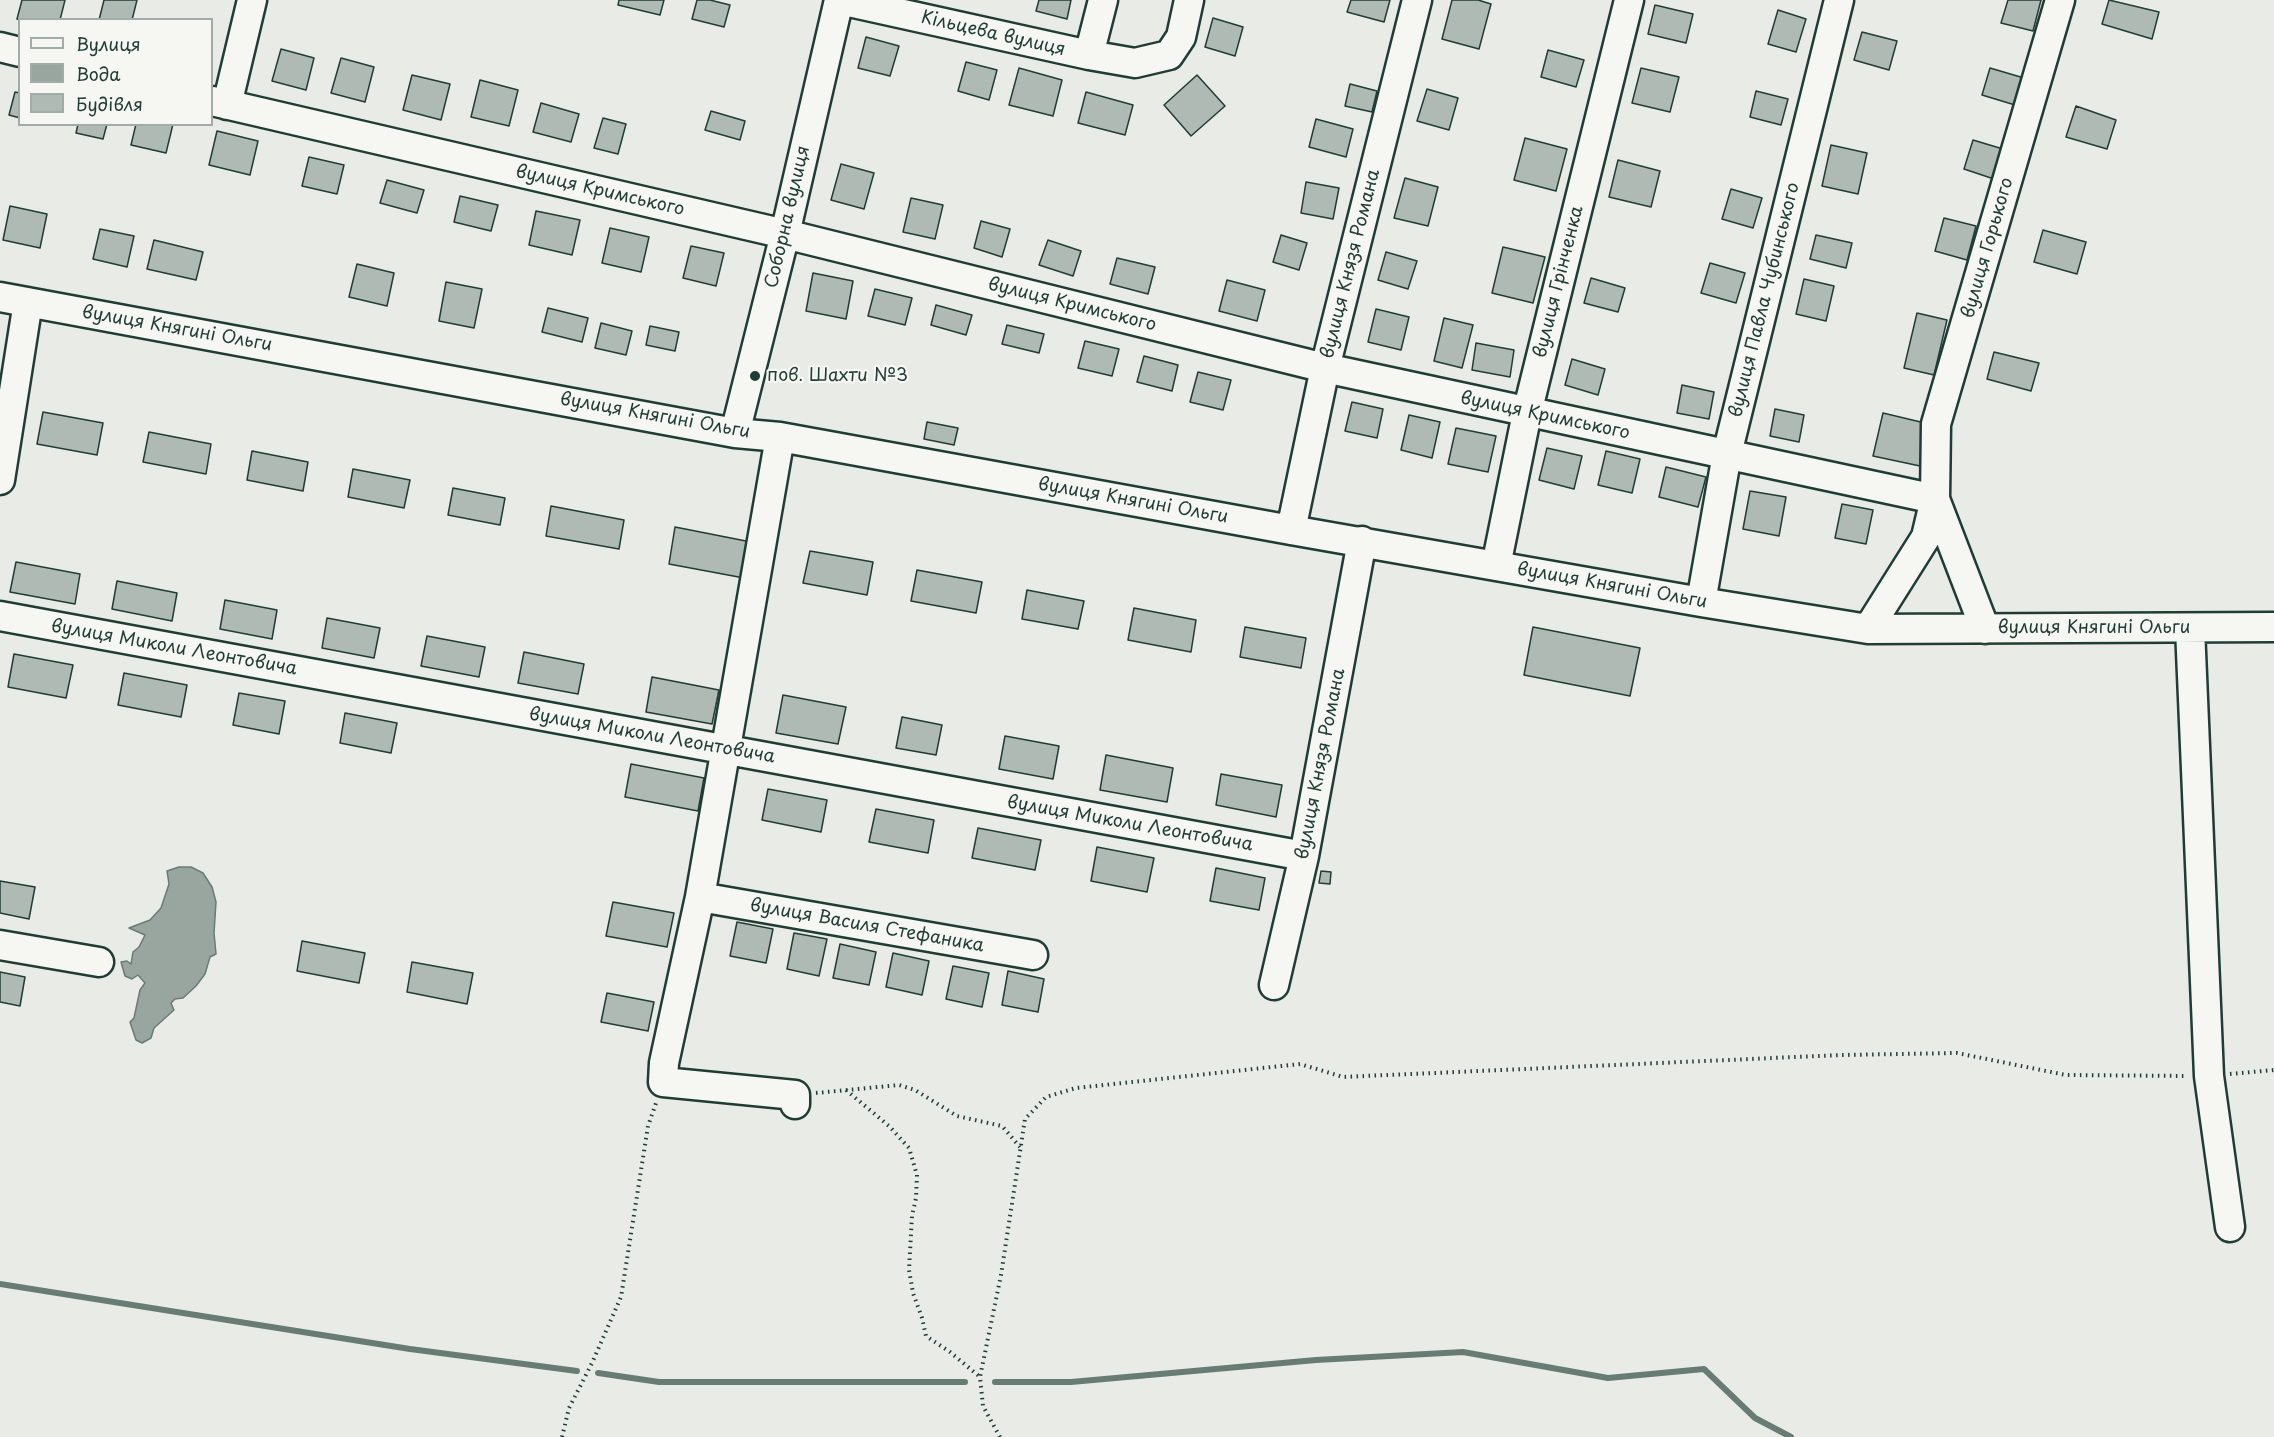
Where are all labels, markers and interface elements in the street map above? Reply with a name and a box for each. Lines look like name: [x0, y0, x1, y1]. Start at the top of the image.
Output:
street label: Кільцева вулиця: [919, 7, 1067, 61]
legend: [18, 18, 213, 126]
text: Вулиця: [76, 30, 141, 57]
text: Вода: [76, 60, 121, 87]
text: Будівля: [76, 90, 143, 117]
street label: Соборна вулиця: [761, 144, 815, 290]
street label: вулиця Кримського: [513, 161, 687, 221]
street label: вулиця Князя Романа: [1317, 167, 1385, 361]
street label: вулиця Горького: [1958, 175, 2018, 321]
street label: вулиця Павла Чубинського: [1725, 180, 1805, 420]
street label: вулиця Грінченка: [1530, 204, 1588, 360]
street label: вулиця Кримського: [986, 274, 1158, 336]
street label: вулиця Княгині Ольги: [80, 302, 274, 356]
place label: пов. Шахти №3: [767, 365, 908, 387]
marker: пов. Шахти №3: [748, 369, 762, 383]
street label: вулиця Кримського: [1458, 387, 1632, 445]
street label: вулиця Княгині Ольги: [558, 389, 752, 443]
street label: вулиця Княгині Ольги: [1036, 474, 1230, 528]
street label: вулиця Княгині Ольги: [1515, 559, 1709, 613]
street label: вулиця Миколи Леонтовича: [49, 616, 299, 680]
street label: вулиця Княгині Ольги: [1998, 617, 2190, 639]
street label: вулиця Князя Романа: [1292, 667, 1350, 861]
street label: вулиця Миколи Леонтовича: [527, 704, 777, 768]
street label: вулиця Миколи Леонтовича: [1005, 792, 1255, 856]
street label: вулиця Василя Стефаника: [748, 895, 986, 957]

